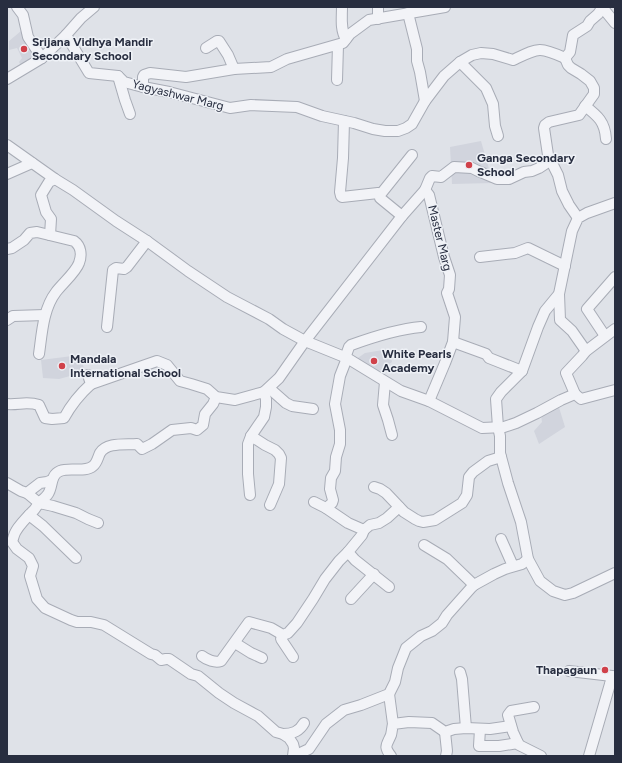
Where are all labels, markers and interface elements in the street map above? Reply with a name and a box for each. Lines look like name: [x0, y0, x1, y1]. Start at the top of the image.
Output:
place label: Srijana Vidhya Mandir Secondary School: [32, 35, 153, 63]
marker: Srijana Vidhya Mandir Secondary School: [19, 44, 29, 54]
street label: Yagyashwar Marg: [131, 77, 225, 113]
place label: Ganga Secondary School: [477, 151, 575, 179]
marker: Ganga Secondary School: [464, 160, 474, 170]
street label: Master Marg: [425, 204, 455, 272]
place label: White Pearls Academy: [382, 347, 452, 375]
place label: Mandala International School: [70, 352, 181, 380]
marker: White Pearls Academy: [369, 356, 379, 366]
marker: Mandala International School: [57, 361, 67, 371]
place label: Thapagaun: [536, 663, 597, 677]
marker: Thapagaun: [600, 665, 610, 675]

